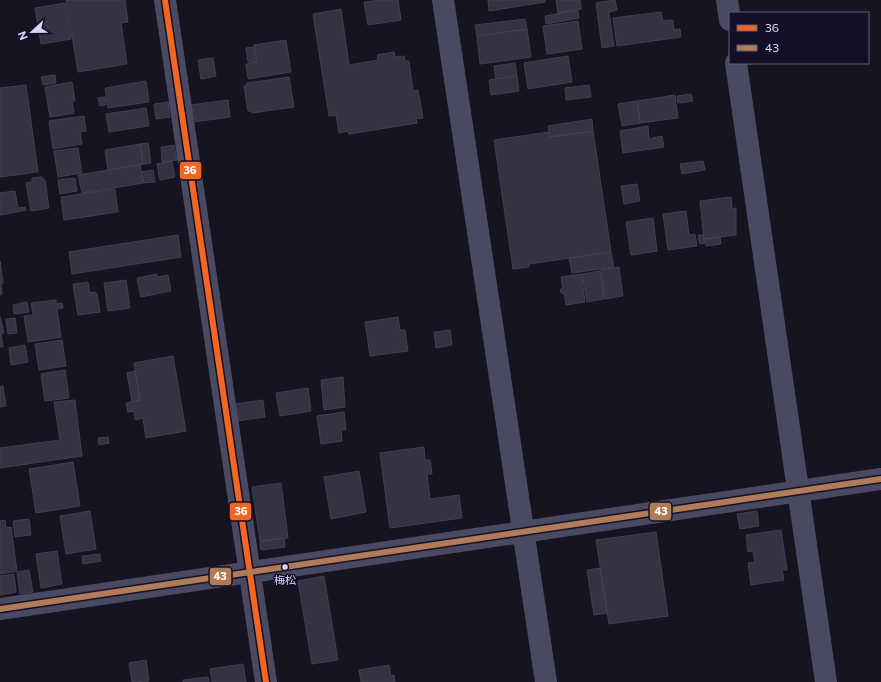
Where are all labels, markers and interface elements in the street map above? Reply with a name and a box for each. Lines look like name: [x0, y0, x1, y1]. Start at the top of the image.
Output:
north arrow: [12, 12, 52, 52]
legend: [729, 12, 869, 64]
text: 36: [765, 20, 779, 34]
text: N: [15, 30, 30, 42]
text: 43: [765, 40, 779, 54]
line badge: 36: [179, 161, 202, 180]
text: 36: [183, 163, 197, 176]
line badge: 36: [229, 502, 252, 521]
line badge: 43: [649, 502, 672, 521]
text: 36: [234, 504, 248, 517]
text: 43: [654, 504, 668, 517]
marker: 梅松: [280, 562, 290, 572]
line badge: 43: [209, 567, 232, 586]
text: 43: [213, 569, 227, 582]
place label: 梅松: [274, 573, 296, 586]

